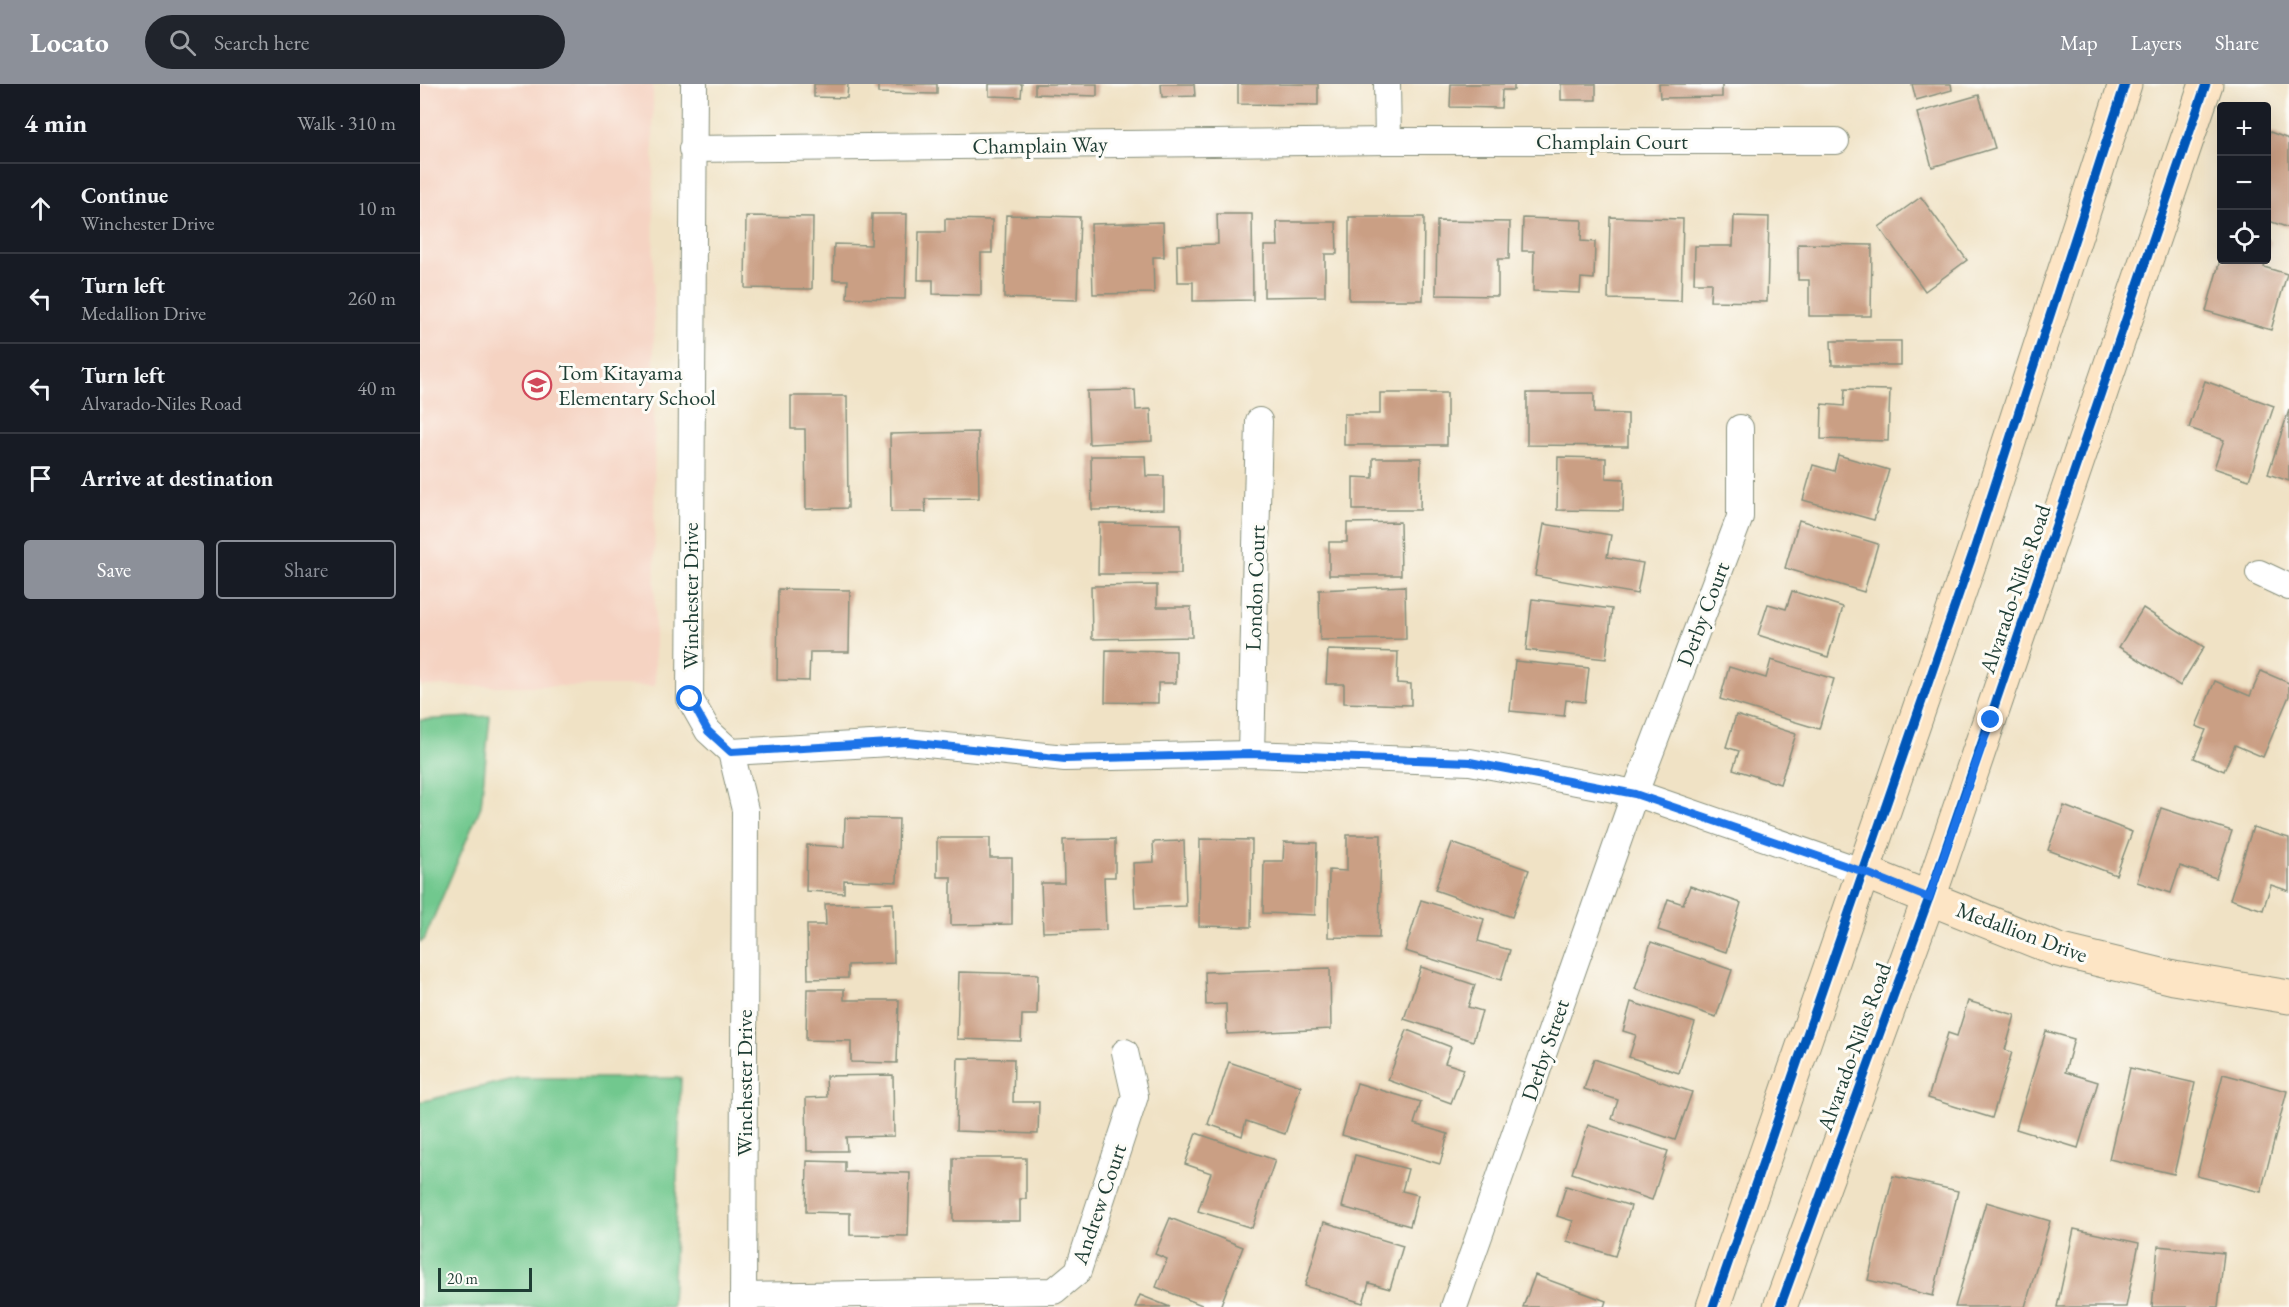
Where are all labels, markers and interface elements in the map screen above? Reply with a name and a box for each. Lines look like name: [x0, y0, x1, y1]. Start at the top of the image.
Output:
search box: [145, 15, 565, 69]
text: Locato: [30, 24, 109, 60]
icon: search: [166, 26, 199, 59]
text: Search here: [214, 28, 309, 57]
text: Map: [2060, 29, 2098, 56]
text: Layers: [2131, 29, 2182, 56]
text: Share: [2215, 29, 2259, 56]
map controls: [2217, 102, 2271, 264]
button: +: [2217, 102, 2271, 156]
text: 4 min: [24, 106, 87, 140]
text: Walk · 310 m: [297, 110, 396, 136]
street label: Champlain Court: [1536, 127, 1688, 156]
street label: Champlain Way: [972, 129, 1108, 161]
button: −: [2217, 156, 2271, 210]
text: Continue: [81, 181, 168, 210]
icon: ahead: [24, 192, 57, 225]
text: 10 m: [357, 195, 396, 221]
text: Winchester Drive: [81, 210, 215, 236]
button: locate: [2217, 210, 2271, 264]
text: Turn left: [81, 271, 165, 300]
icon: left: [24, 282, 57, 315]
text: 260 m: [348, 285, 396, 311]
text: Medallion Drive: [81, 300, 206, 326]
place label: Tom Kitayama Elementary School: [558, 358, 716, 412]
text: Turn left: [81, 361, 165, 390]
school or university icon: Tom Kitayama Elementary School: [521, 369, 553, 401]
icon: left: [24, 372, 57, 405]
text: 40 m: [357, 375, 396, 401]
text: Alvarado-Niles Road: [81, 390, 242, 416]
icon: arrive: [24, 462, 57, 495]
text: Arrive at destination: [81, 464, 273, 493]
street label: Alvarado-Niles Road: [1972, 500, 2058, 678]
street label: Winchester Drive: [676, 522, 705, 669]
street label: London Court: [1238, 525, 1272, 651]
button: Save: [24, 540, 204, 599]
button: Share: [216, 540, 396, 599]
street label: Derby Court: [1670, 558, 1736, 670]
route start: [676, 685, 702, 711]
route end: [1977, 706, 2003, 732]
street label: Medallion Drive: [1952, 895, 2092, 969]
street label: Alvarado-Niles Road: [1810, 958, 1898, 1136]
street label: Derby Street: [1514, 995, 1576, 1105]
street label: Winchester Drive: [730, 1009, 759, 1156]
street label: Andrew Court: [1064, 1140, 1133, 1269]
scale bar: [438, 1265, 532, 1292]
text: 20 m: [447, 1268, 478, 1289]

